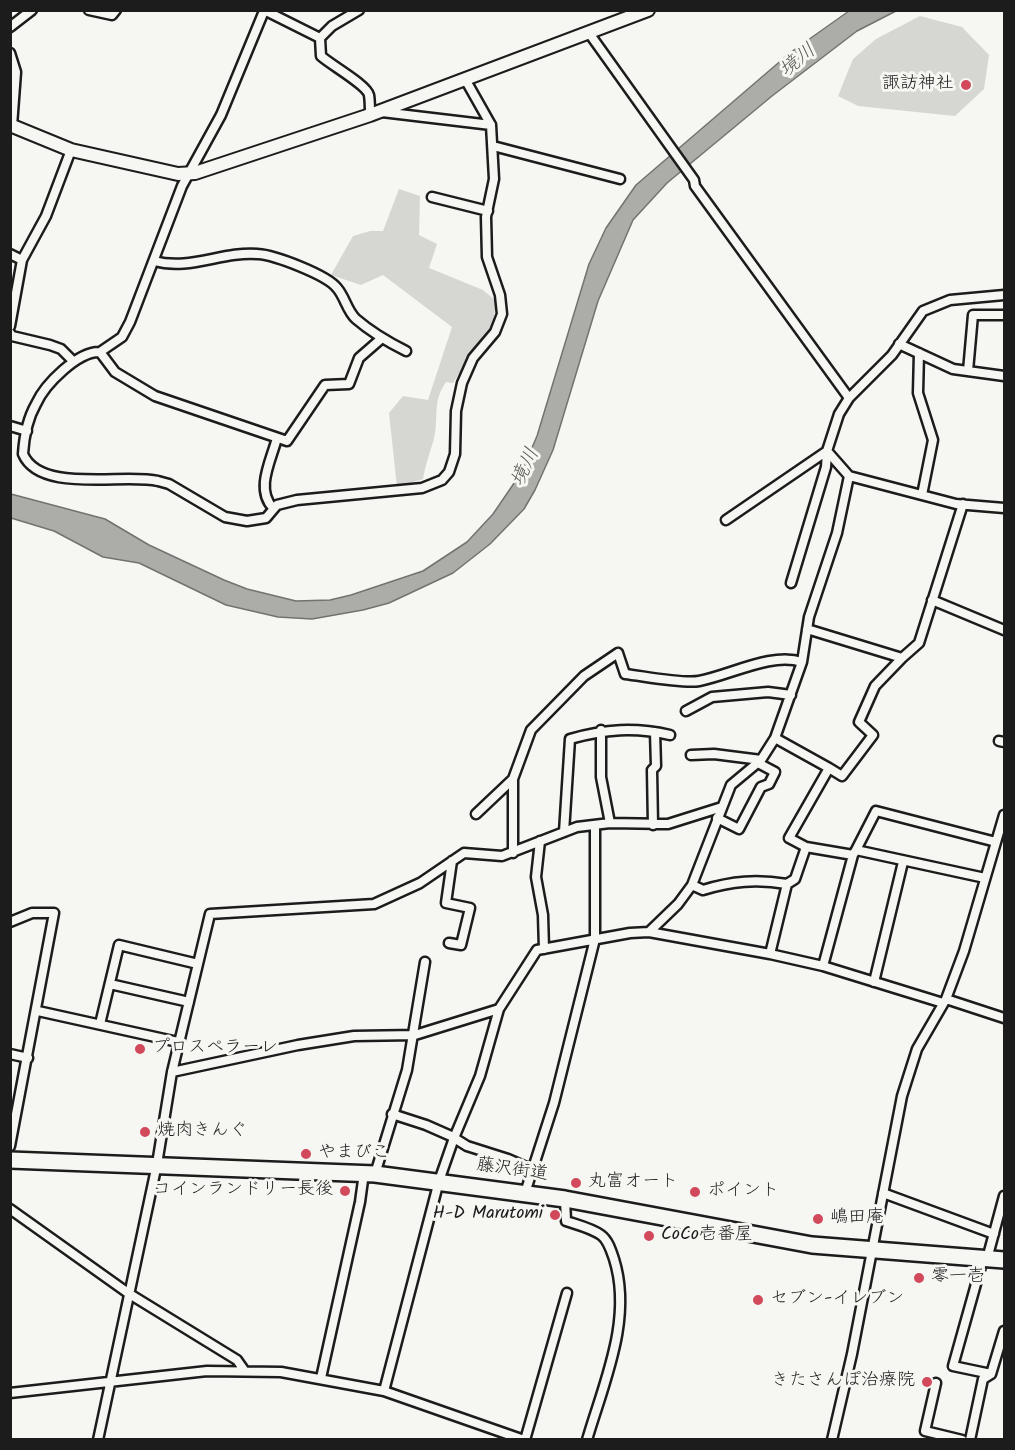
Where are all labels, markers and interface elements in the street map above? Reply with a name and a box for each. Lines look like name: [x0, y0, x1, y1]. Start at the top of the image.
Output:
water label: 境川: [776, 40, 822, 84]
place label: 諏訪神社: [882, 74, 954, 96]
marker: 諏訪神社: [959, 78, 973, 92]
water label: 境川: [508, 445, 546, 491]
place label: プロスぺラーレ: [152, 1038, 278, 1060]
marker: プロスぺラーレ: [133, 1042, 147, 1056]
place label: 焼肉きんぐ: [157, 1121, 247, 1143]
marker: 焼肉きんぐ: [138, 1125, 152, 1139]
place label: やまびこ: [318, 1143, 390, 1165]
marker: やまびこ: [299, 1147, 313, 1161]
street label: 藤沢街道: [475, 1155, 549, 1187]
place label: 丸富オート: [588, 1172, 678, 1194]
marker: 丸富オート: [569, 1176, 583, 1190]
place label: コインランドリー長後: [153, 1180, 333, 1202]
place label: ポイント: [707, 1181, 779, 1203]
marker: コインランドリー長後: [338, 1184, 352, 1198]
marker: ポイント: [688, 1185, 702, 1199]
place label: H-D Marutomi: [433, 1204, 543, 1226]
marker: H-D Marutomi: [548, 1208, 562, 1222]
place label: 嶋田庵: [830, 1208, 884, 1230]
marker: 嶋田庵: [811, 1212, 825, 1226]
place label: CoCo壱番屋: [661, 1225, 753, 1247]
marker: CoCo壱番屋: [642, 1229, 656, 1243]
place label: 零一壱: [931, 1267, 985, 1289]
marker: 零一壱: [912, 1271, 926, 1285]
place label: セブン-イレブン: [770, 1289, 904, 1311]
marker: セブン-イレブン: [751, 1293, 765, 1307]
place label: きたさんぽ治療院: [771, 1371, 915, 1393]
marker: きたさんぽ治療院: [920, 1375, 934, 1389]

